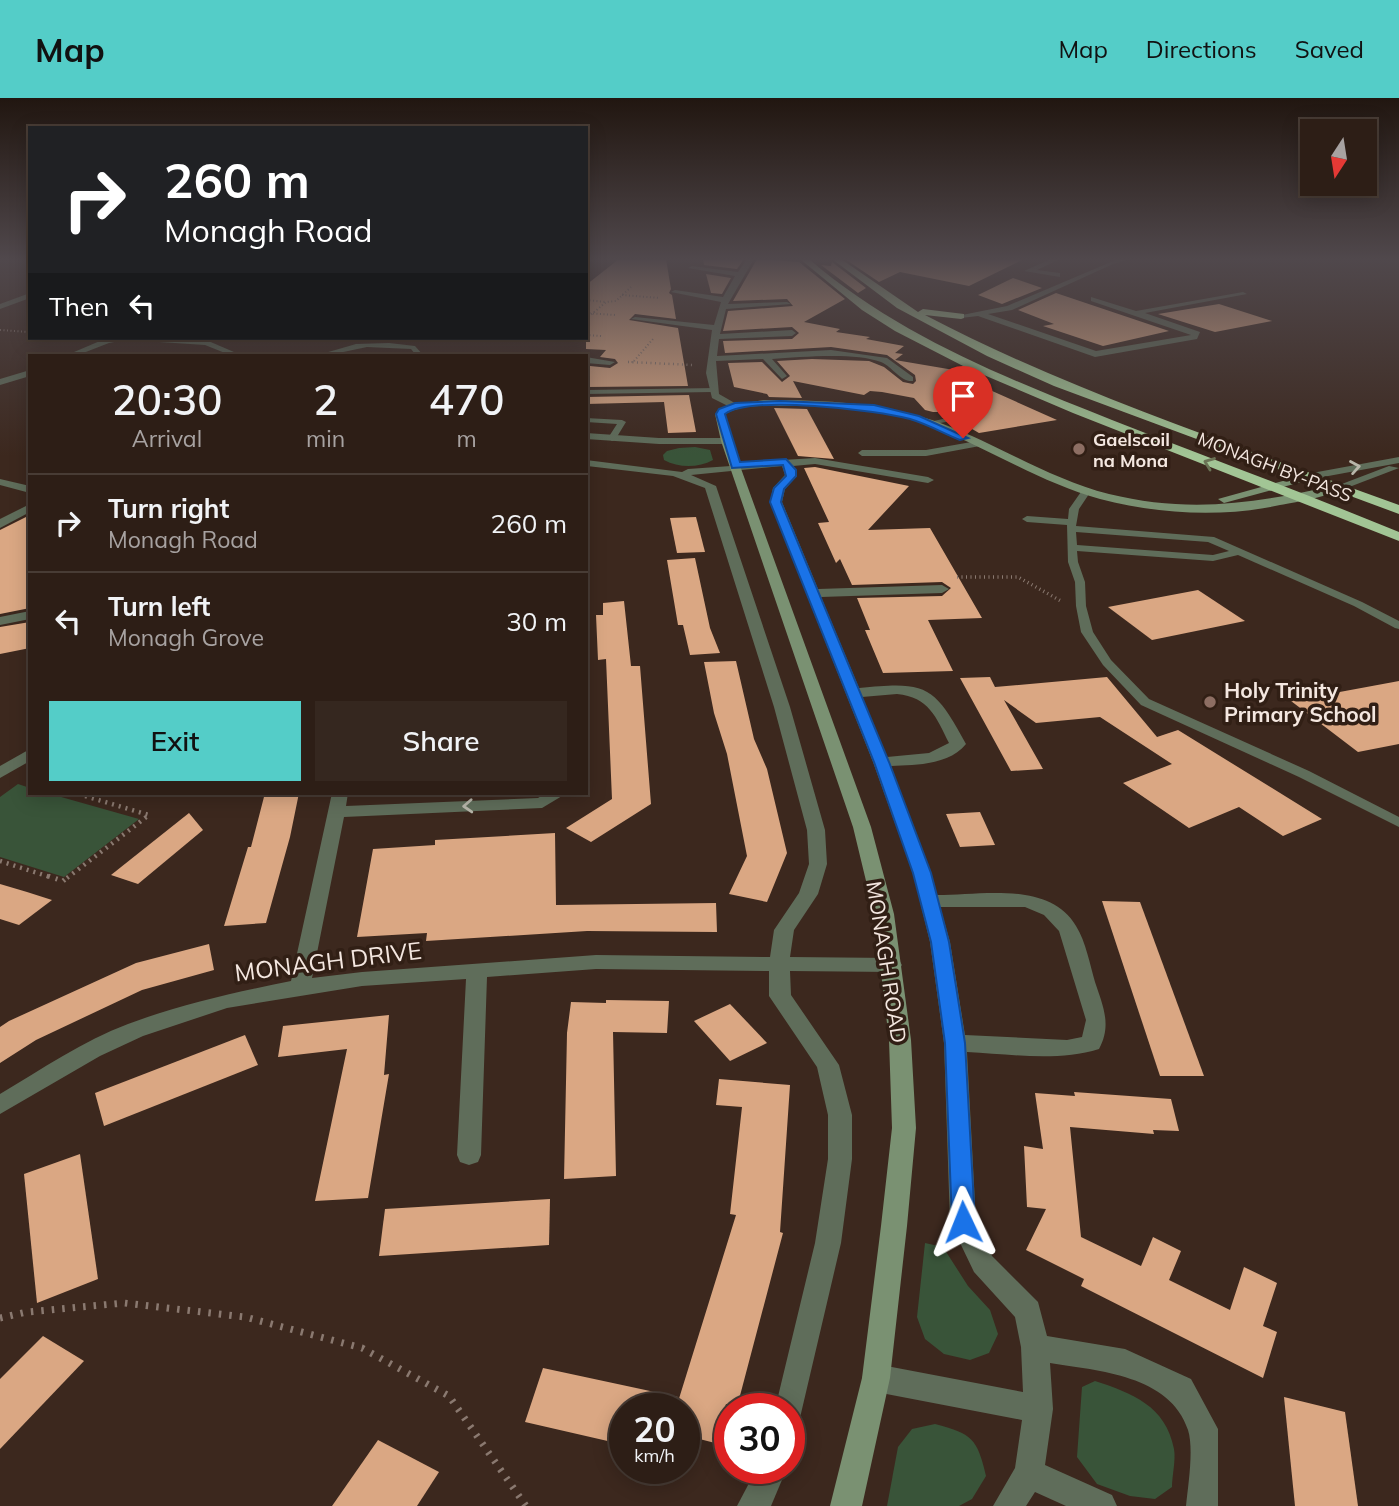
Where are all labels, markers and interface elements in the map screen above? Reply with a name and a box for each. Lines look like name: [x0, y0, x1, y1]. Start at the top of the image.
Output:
text: Map: [35, 29, 105, 70]
text: Map: [1058, 34, 1108, 64]
text: Directions: [1146, 34, 1257, 64]
text: Saved: [1295, 34, 1364, 64]
north arrow: [1300, 119, 1377, 196]
map controls: [1300, 119, 1377, 196]
text: 260 m: [164, 149, 310, 210]
icon: right: [49, 154, 140, 245]
text: Monagh Road: [164, 210, 373, 250]
icon: left: [123, 287, 161, 325]
text: Then: [49, 290, 109, 323]
pin: [933, 366, 993, 438]
text: 20:30: [112, 373, 222, 426]
text: 2: [313, 373, 338, 426]
text: 470: [429, 373, 504, 426]
icon: arrive: [944, 377, 982, 415]
text: Arrival: [132, 424, 202, 453]
text: min: [306, 424, 345, 453]
text: m: [456, 424, 477, 453]
street label: MONAGH BY-PASS: [1195, 427, 1355, 507]
place label: Gaelscoil na Mona: [1093, 428, 1170, 472]
marker: Gaelscoil na Mona: [1071, 441, 1087, 457]
one-way arrow: [1204, 457, 1216, 471]
one-way arrow: [1349, 460, 1361, 475]
text: Turn right: [108, 492, 229, 525]
icon: right: [49, 504, 87, 542]
text: 260 m: [491, 507, 567, 540]
text: Monagh Road: [108, 525, 258, 554]
text: Turn left: [108, 590, 210, 623]
icon: left: [49, 602, 87, 640]
text: 30 m: [506, 605, 567, 638]
text: Monagh Grove: [108, 623, 264, 652]
place label: Holy Trinity Primary School: [1224, 677, 1377, 727]
marker: Holy Trinity Primary School: [1202, 694, 1218, 710]
button: Exit: [49, 701, 301, 781]
button: Share: [315, 701, 567, 781]
one-way arrow: [462, 799, 473, 814]
street label: MONAGH ROAD: [861, 879, 913, 1045]
street label: MONAGH DRIVE: [233, 935, 423, 987]
position arrow: [926, 1185, 1000, 1259]
speed limit sign: 30: [714, 1393, 805, 1484]
text: 20: [633, 1407, 676, 1451]
text: km/h: [634, 1444, 675, 1467]

